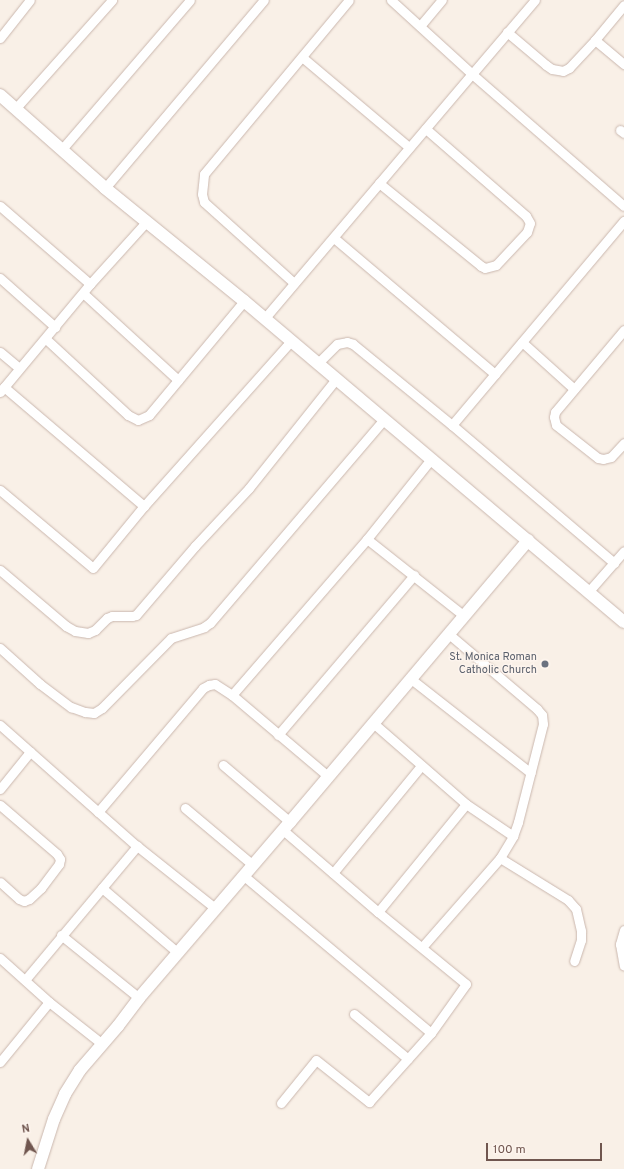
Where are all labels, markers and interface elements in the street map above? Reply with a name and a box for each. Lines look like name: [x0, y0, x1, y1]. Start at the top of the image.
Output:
place label: St. Monica Roman Catholic Church: [449, 651, 537, 677]
marker: St. Monica Roman Catholic Church: [540, 659, 550, 669]
north arrow: [8, 1121, 48, 1161]
text: N: [21, 1122, 31, 1137]
scale bar: [488, 1135, 604, 1161]
text: 100 m: [493, 1142, 526, 1158]

